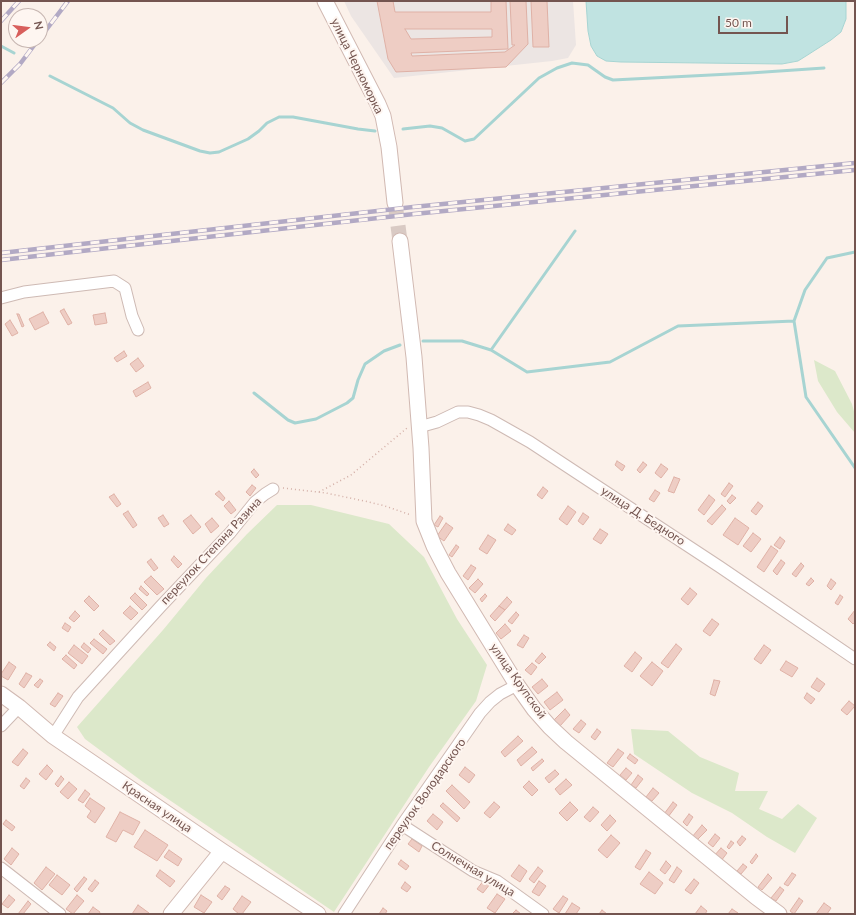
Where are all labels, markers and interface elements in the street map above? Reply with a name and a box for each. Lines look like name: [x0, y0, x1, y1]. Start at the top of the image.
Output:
north arrow: [8, 8, 48, 48]
scale bar: [720, 8, 790, 34]
text: 50 m: [725, 15, 752, 30]
street label: улица Черноморка: [328, 16, 386, 116]
text: N: [32, 20, 46, 31]
street label: улица Д. Бедного: [598, 483, 688, 549]
street label: переулок Степана Разина: [158, 494, 264, 608]
street label: улица Крупской: [487, 641, 549, 721]
street label: переулок Володарского: [381, 736, 469, 852]
street label: Красная улица: [119, 778, 195, 836]
street label: Солнечная улица: [428, 838, 518, 900]

